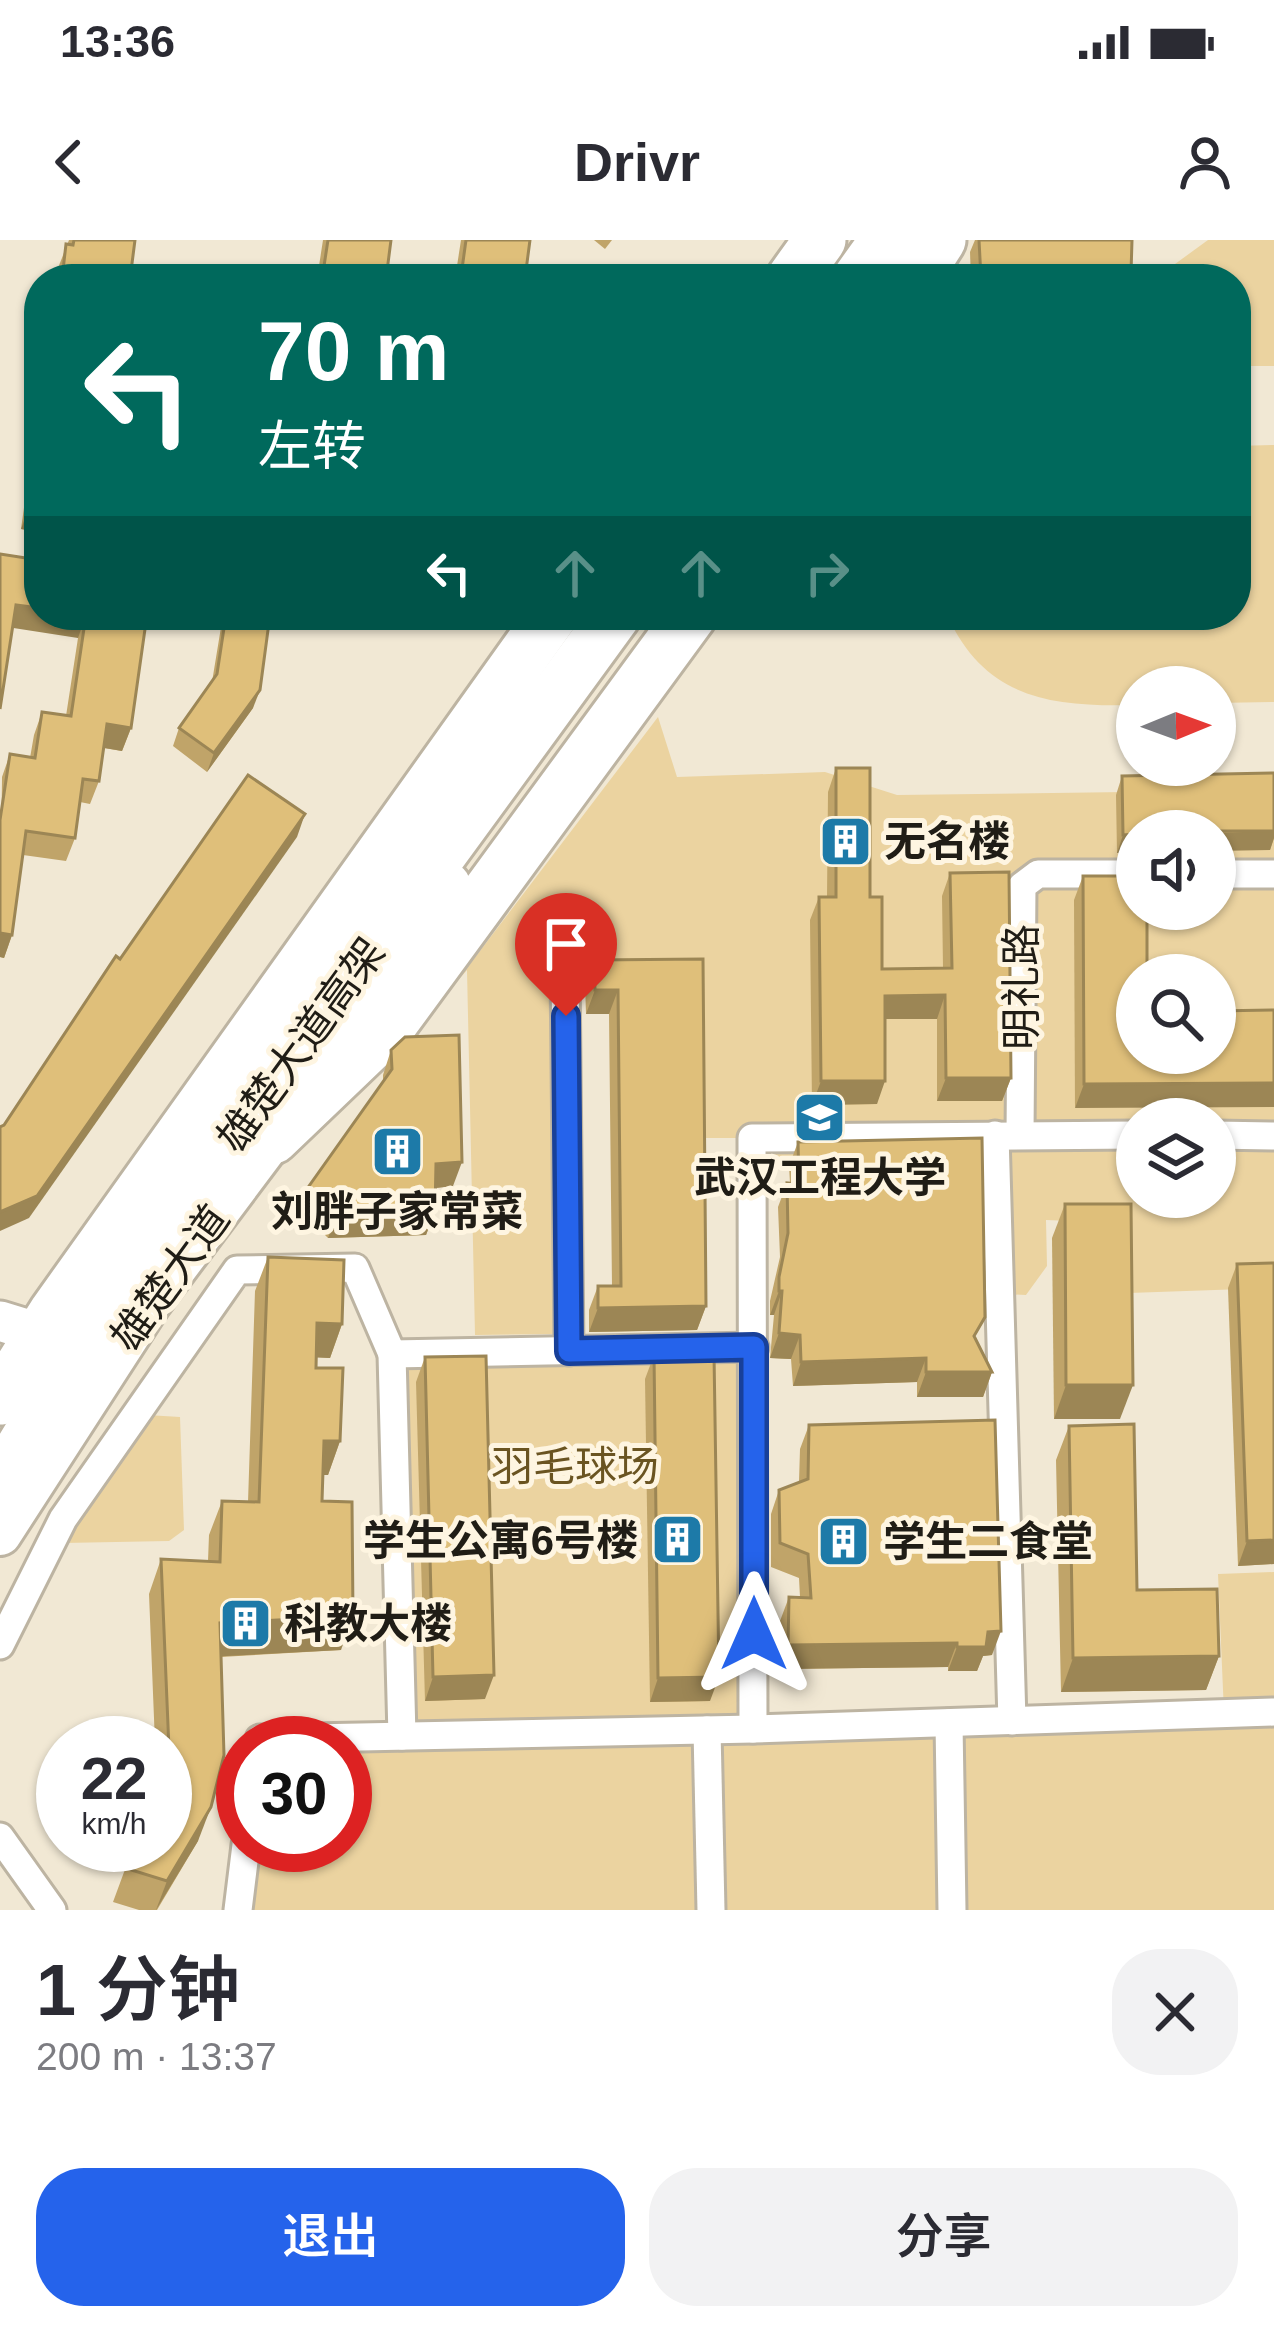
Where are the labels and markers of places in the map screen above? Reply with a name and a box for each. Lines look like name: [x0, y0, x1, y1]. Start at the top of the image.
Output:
building icon: 无名楼: [817, 813, 873, 869]
place label: 无名楼: [884, 818, 1010, 865]
pin: [515, 893, 617, 1016]
school or university icon: 武汉工程大学: [792, 1090, 848, 1146]
building icon: 刘胖子家常菜: [369, 1124, 425, 1180]
place label: 武汉工程大学: [694, 1154, 946, 1201]
place label: 刘胖子家常菜: [271, 1188, 523, 1235]
building icon: 学生公寓6号楼: [649, 1512, 705, 1568]
building icon: 学生二食堂: [816, 1513, 872, 1569]
place label: 学生公寓6号楼: [363, 1517, 638, 1564]
place label: 学生二食堂: [883, 1518, 1093, 1565]
building icon: 科教大楼: [217, 1595, 273, 1651]
place label: 科教大楼: [284, 1600, 452, 1647]

